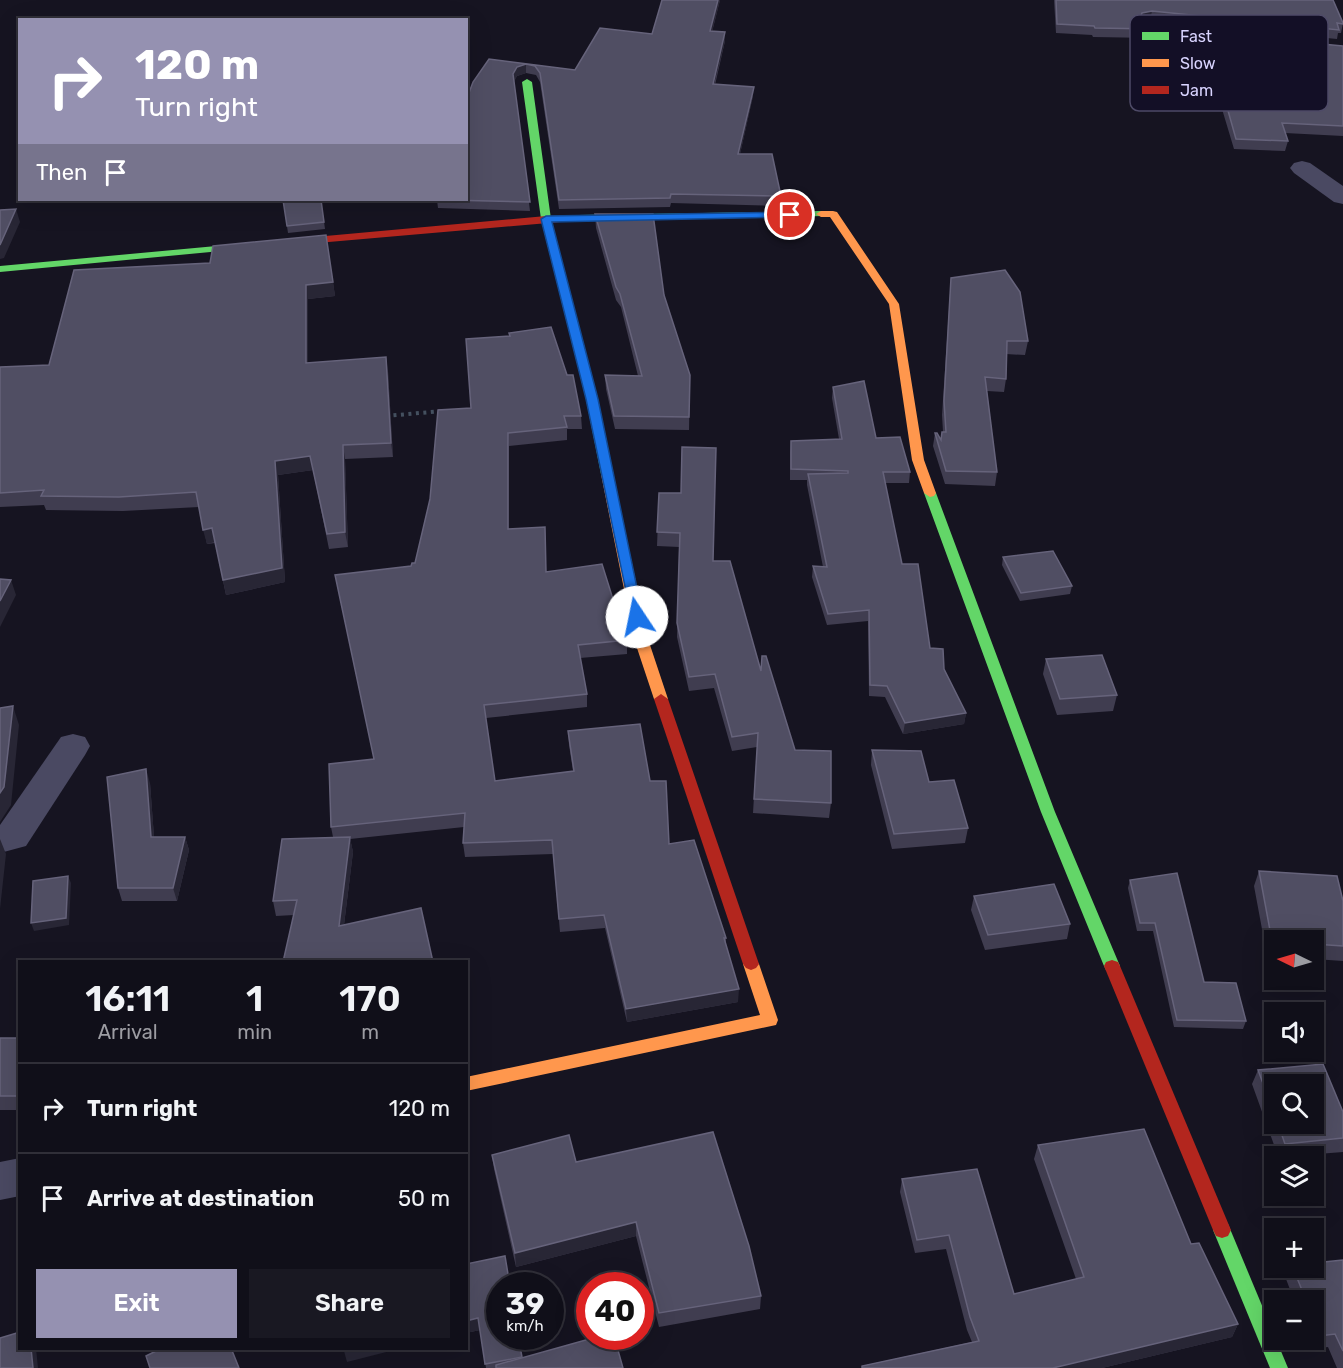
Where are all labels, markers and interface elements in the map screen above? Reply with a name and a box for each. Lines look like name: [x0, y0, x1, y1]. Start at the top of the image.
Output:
legend: [1130, 15, 1328, 111]
text: Fast: [1180, 27, 1212, 46]
text: 120 m: [135, 40, 259, 90]
icon: right: [36, 42, 114, 120]
text: Slow: [1180, 54, 1216, 73]
text: Jam: [1180, 81, 1213, 100]
text: Turn right: [135, 91, 258, 123]
icon: arrive: [99, 156, 132, 189]
text: Then: [36, 159, 87, 186]
pin: [764, 189, 815, 240]
icon: arrive: [773, 198, 806, 231]
position arrow: [605, 585, 669, 649]
north arrow: [1264, 930, 1324, 990]
map controls: [1264, 930, 1324, 1350]
text: 16:11: [85, 977, 170, 1020]
text: 1: [246, 977, 263, 1020]
text: 170: [339, 977, 401, 1020]
button: sound: [1264, 1002, 1324, 1062]
text: Arrival: [98, 1020, 158, 1044]
text: min: [237, 1020, 272, 1044]
text: m: [361, 1020, 379, 1044]
button: search: [1264, 1074, 1324, 1134]
icon: right: [36, 1092, 69, 1125]
text: Turn right: [87, 1095, 197, 1122]
text: 120 m: [389, 1095, 450, 1122]
button: layers: [1264, 1146, 1324, 1206]
icon: arrive: [36, 1182, 69, 1215]
text: Arrive at destination: [87, 1185, 314, 1212]
text: 50 m: [398, 1185, 450, 1212]
button: +: [1264, 1218, 1324, 1278]
button: Exit: [36, 1269, 237, 1338]
button: Share: [249, 1269, 450, 1338]
speed limit sign: 40: [576, 1272, 654, 1350]
text: 39: [506, 1286, 545, 1322]
button: −: [1264, 1290, 1324, 1350]
text: km/h: [506, 1317, 544, 1335]

